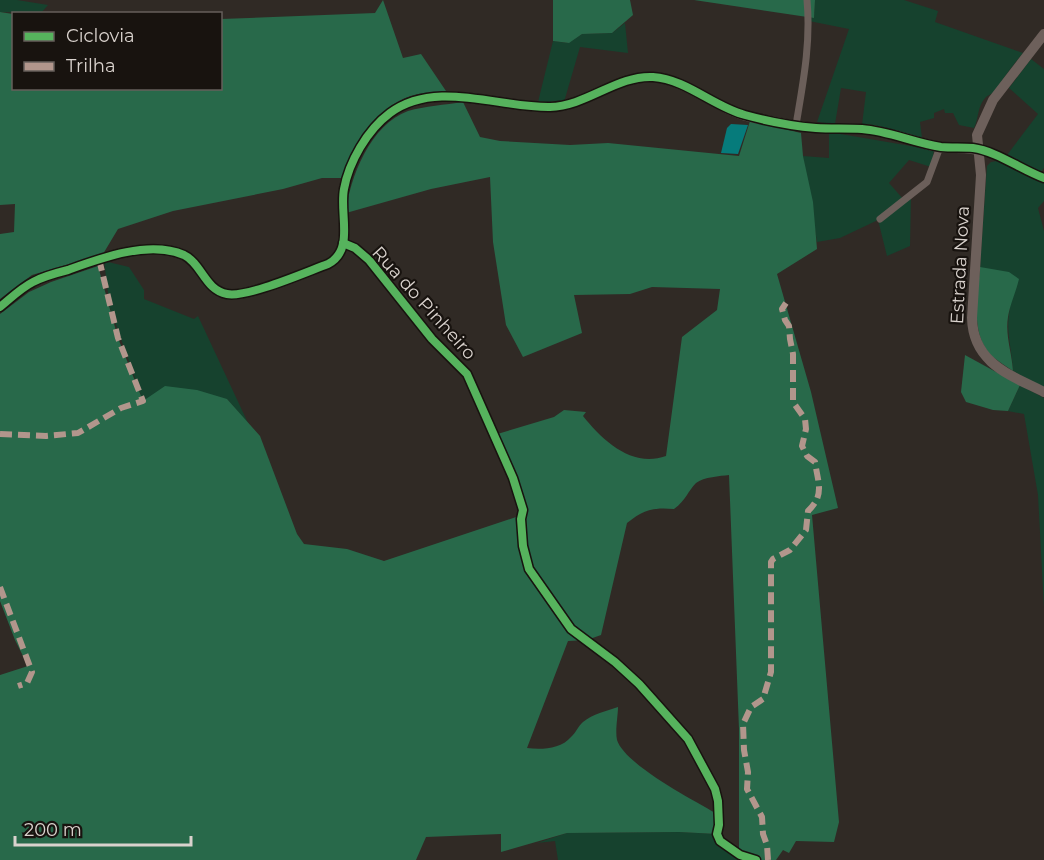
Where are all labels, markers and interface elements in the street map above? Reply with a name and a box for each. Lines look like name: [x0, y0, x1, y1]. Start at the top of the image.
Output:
legend: [12, 12, 222, 90]
text: Ciclovia: [66, 25, 135, 47]
text: Trilha: [66, 55, 116, 77]
street label: Estrada Nova: [946, 205, 974, 325]
street label: Rua do Pinheiro: [367, 242, 481, 364]
scale bar: [15, 809, 190, 847]
text: 200 m: [24, 819, 82, 841]

